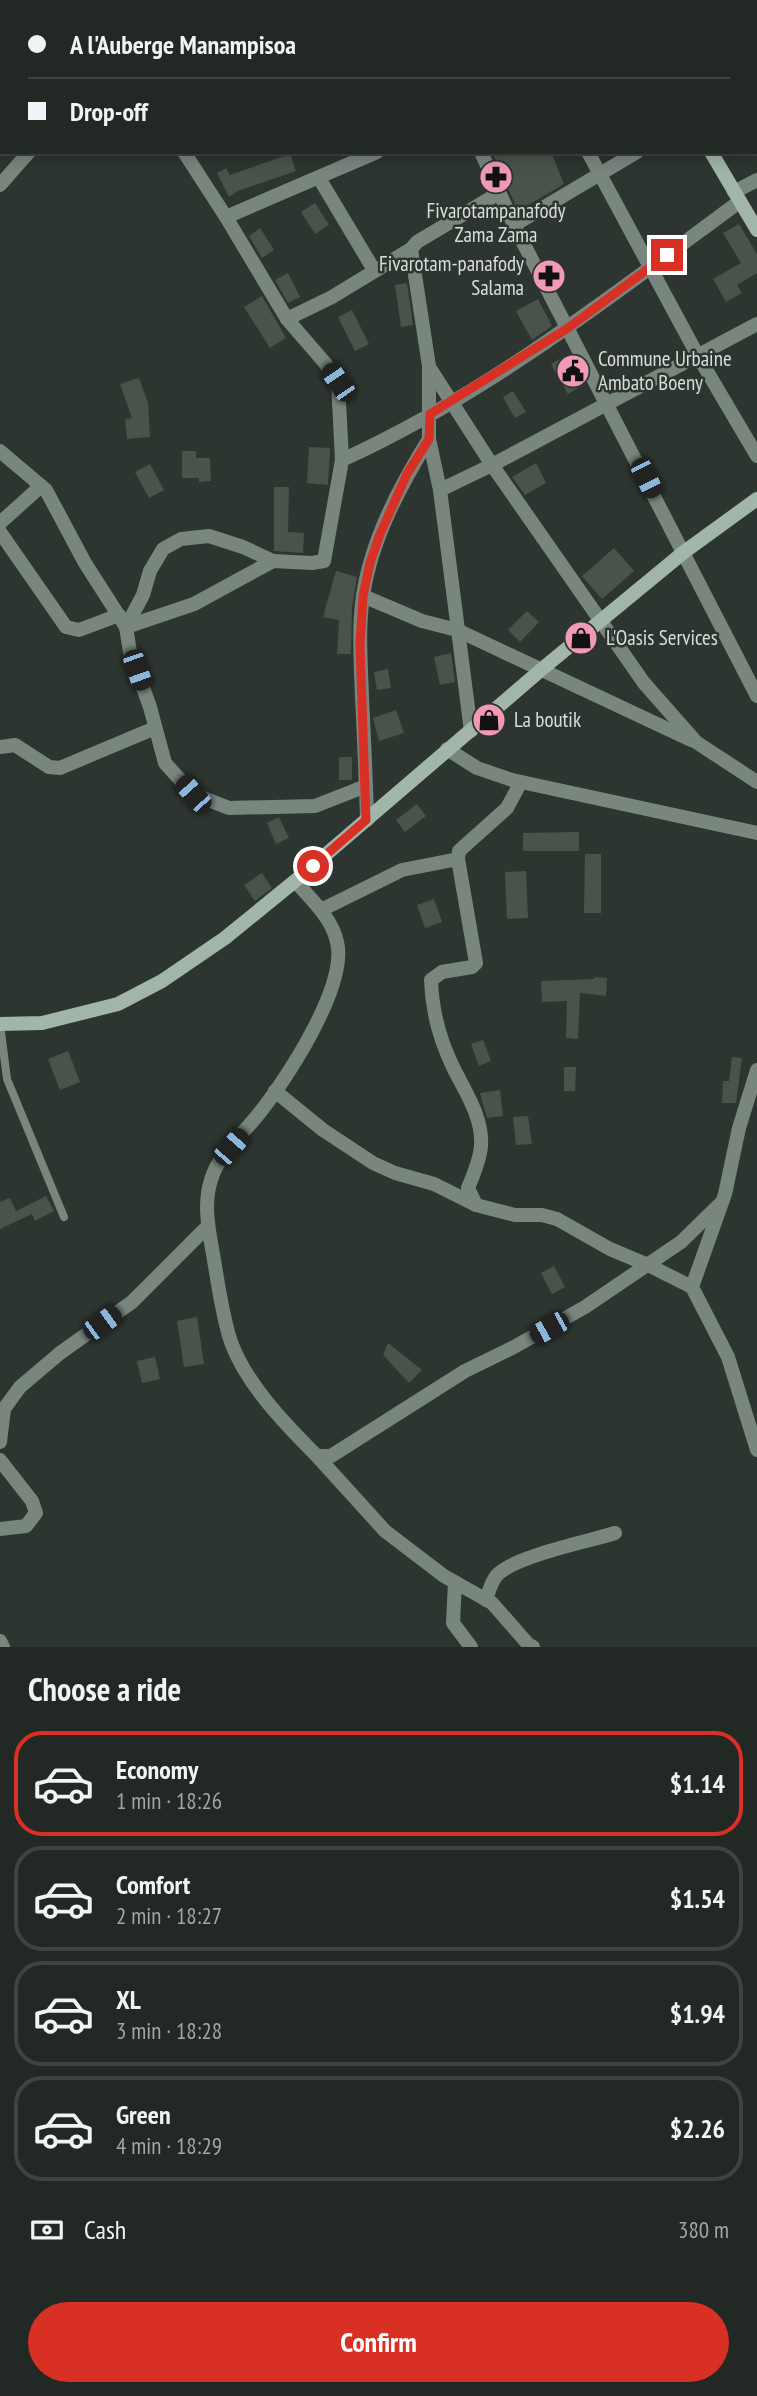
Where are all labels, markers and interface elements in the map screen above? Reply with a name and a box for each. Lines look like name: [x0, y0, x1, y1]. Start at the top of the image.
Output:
text: A l'Auberge Manampisoa: [70, 28, 296, 61]
text: Drop-off: [70, 95, 148, 128]
pharmacy icon: Fivarotampanafody Zama Zama: [477, 158, 515, 196]
place label: Fivarotampanafody Zama Zama: [427, 197, 566, 248]
route end: [651, 239, 683, 271]
place label: Fivarotam-panafody Salama: [379, 250, 524, 301]
pharmacy icon: Fivarotam-panafody Salama: [530, 257, 568, 295]
place label: Commune Urbaine Ambato Boeny: [598, 345, 732, 396]
public building icon: Commune Urbaine Ambato Boeny: [554, 352, 592, 390]
car: [318, 359, 359, 405]
car: [628, 455, 665, 501]
shop icon: L'Oasis Services: [562, 619, 600, 657]
place label: L'Oasis Services: [606, 624, 718, 651]
car: [121, 647, 154, 693]
shop icon: La boutik: [470, 701, 508, 739]
place label: La boutik: [514, 706, 581, 733]
car: [172, 771, 215, 817]
route start: [297, 850, 329, 882]
car: [210, 1124, 253, 1170]
car: [79, 1302, 126, 1344]
car: [526, 1309, 573, 1347]
text: Choose a ride: [28, 1668, 181, 1710]
icon: car: [32, 1752, 95, 1815]
text: Economy: [116, 1753, 198, 1786]
text: $1.14: [670, 1767, 725, 1800]
text: 1 min · 18:26: [116, 1786, 222, 1815]
icon: car: [32, 1867, 95, 1930]
text: Comfort: [116, 1868, 190, 1901]
text: $1.54: [670, 1882, 725, 1915]
text: 2 min · 18:27: [116, 1901, 222, 1930]
icon: car: [32, 1982, 95, 2045]
text: XL: [116, 1983, 141, 2016]
text: $1.94: [670, 1997, 725, 2030]
text: 3 min · 18:28: [116, 2016, 222, 2045]
icon: car: [32, 2097, 95, 2160]
text: Green: [116, 2098, 171, 2131]
text: $2.26: [670, 2112, 725, 2145]
text: 4 min · 18:29: [116, 2131, 222, 2160]
icon: cash: [28, 2211, 66, 2249]
text: Cash: [84, 2213, 126, 2246]
text: 380 m: [678, 2215, 729, 2244]
button: Confirm: [28, 2302, 729, 2382]

